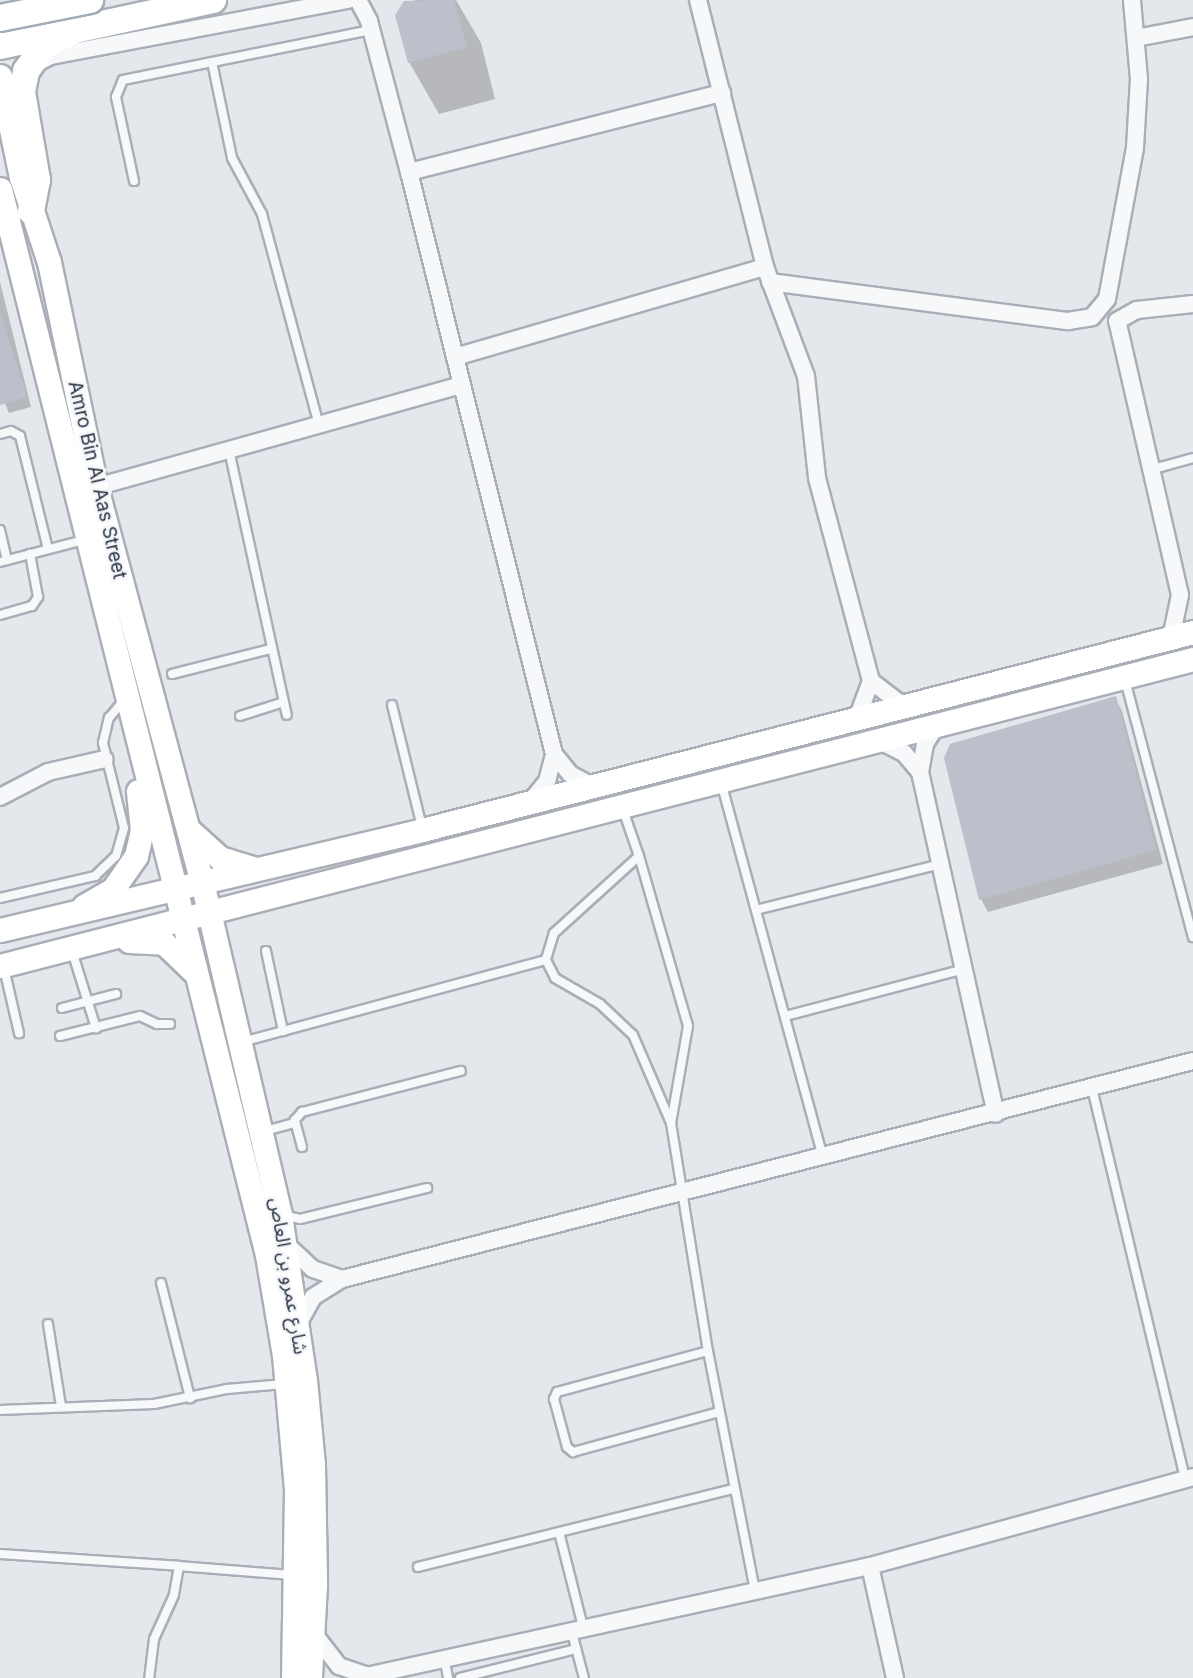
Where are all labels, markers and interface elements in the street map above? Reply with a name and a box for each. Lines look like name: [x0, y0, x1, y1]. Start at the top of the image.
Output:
street label: Amro Bin Al Aas Street: [63, 379, 131, 581]
street label: شارع عمرو بن العاص: [264, 1196, 312, 1356]

